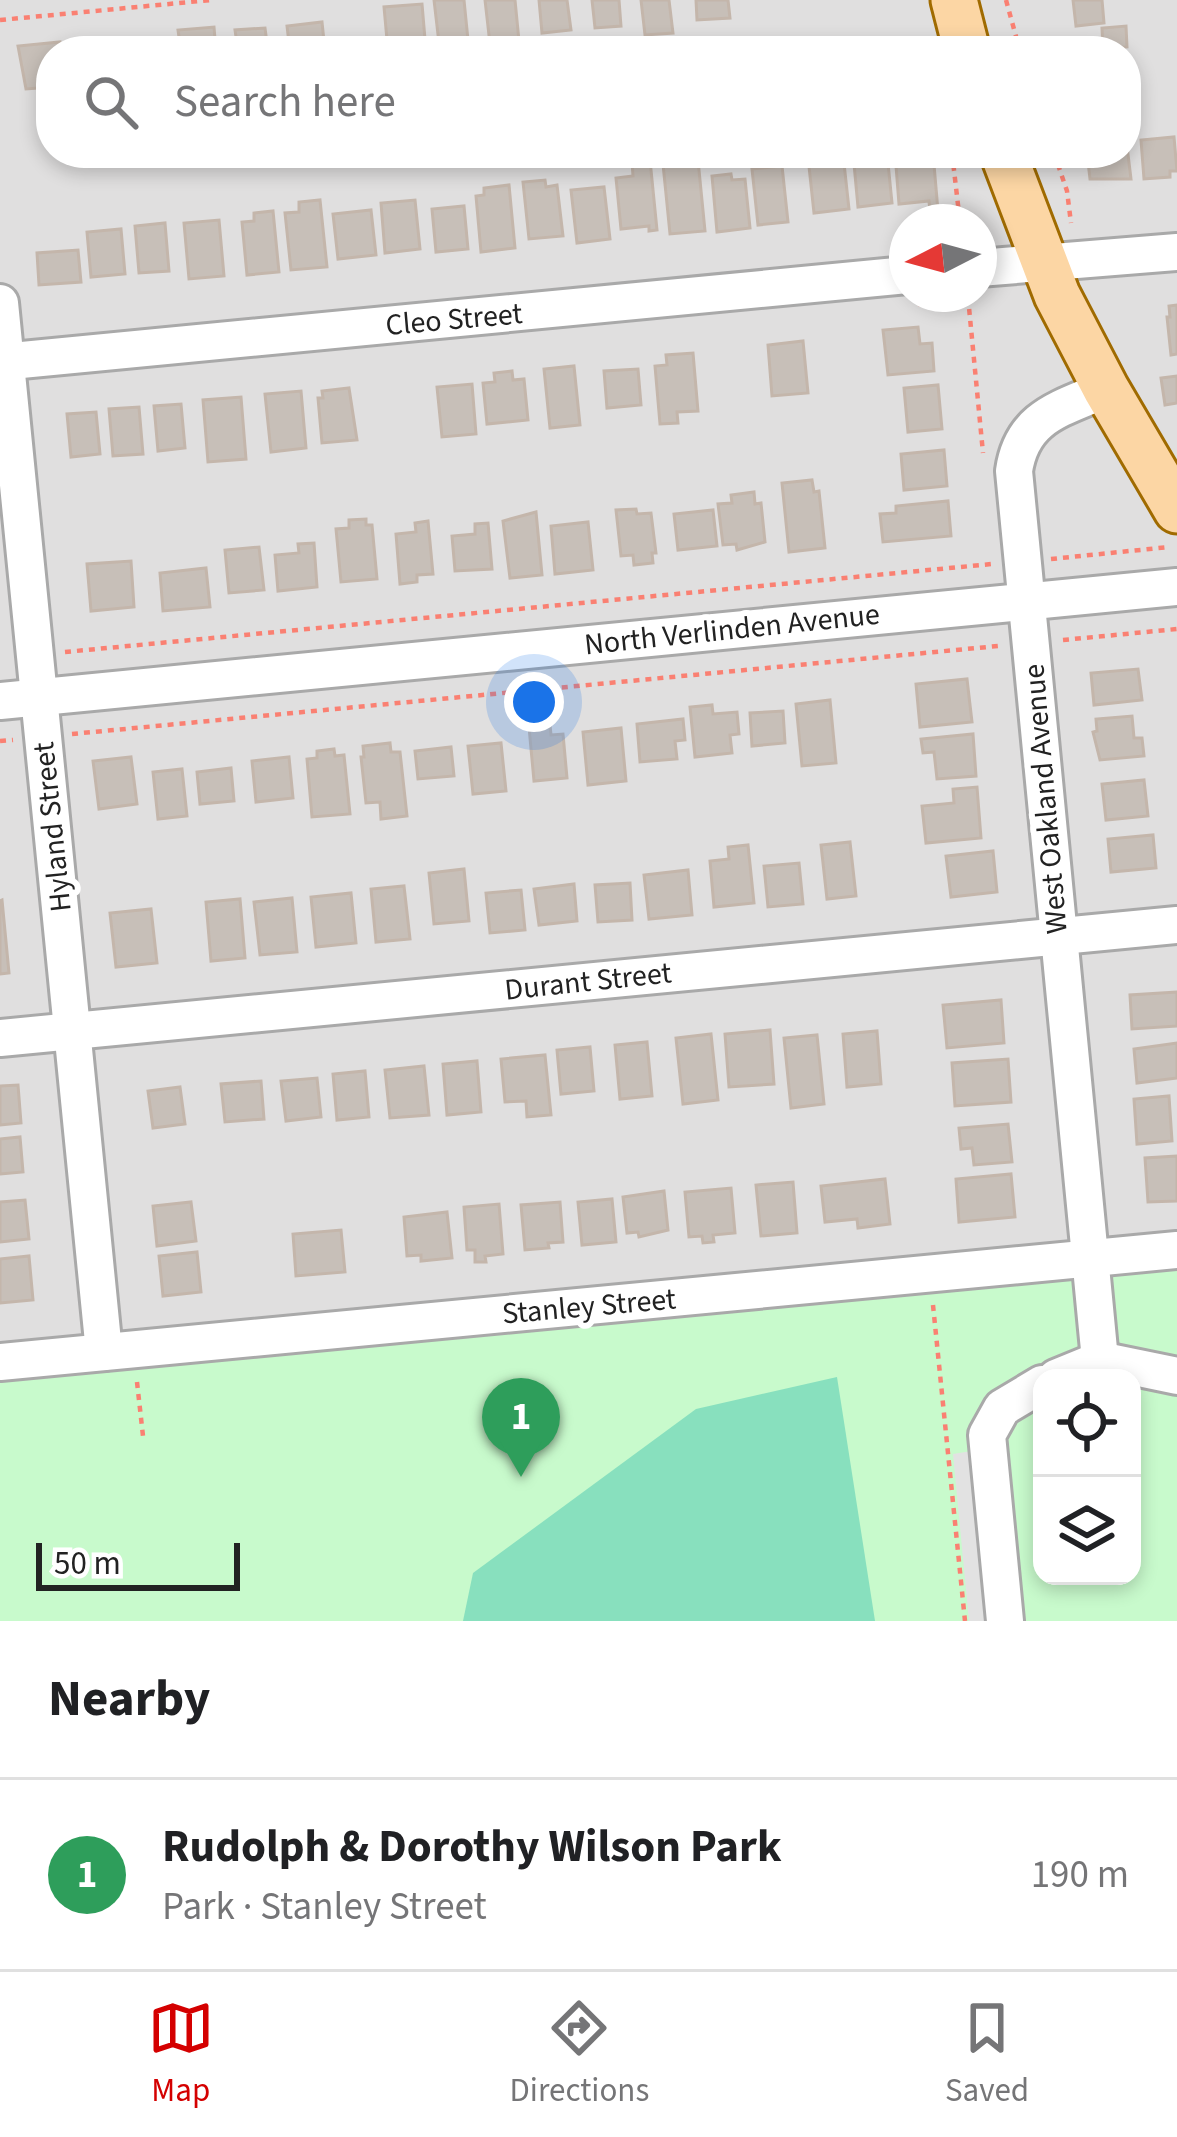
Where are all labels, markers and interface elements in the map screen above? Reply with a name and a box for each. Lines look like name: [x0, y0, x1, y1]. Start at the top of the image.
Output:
search box: [36, 36, 1141, 168]
icon: search: [78, 69, 144, 135]
text: Search here: [174, 70, 396, 134]
north arrow: [889, 204, 997, 312]
street label: Cleo Street: [384, 292, 524, 347]
street label: North Verlinden Avenue: [582, 593, 882, 666]
street label: West Oakland Avenue: [1012, 662, 1079, 936]
your location: [504, 672, 564, 732]
street label: Hyland Street: [22, 740, 83, 914]
street label: Durant Street: [503, 951, 673, 1012]
street label: Stanley Street: [500, 1277, 678, 1336]
map controls: [1033, 1369, 1141, 1585]
button: locate: [1033, 1369, 1141, 1477]
pin: 1: [482, 1378, 560, 1477]
button: layers: [1033, 1477, 1141, 1585]
scale bar: [36, 1537, 240, 1590]
text: 50 m: [54, 1540, 121, 1587]
text: Nearby: [48, 1663, 210, 1735]
text: Rudolph & Dorothy Wilson Park: [162, 1815, 782, 1879]
text: 1: [77, 1847, 97, 1903]
text: 190 m: [1031, 1847, 1129, 1903]
text: Park · Stanley Street: [162, 1879, 487, 1935]
tab: Map: [148, 1995, 214, 2114]
tab: Directions: [510, 1995, 649, 2114]
tab: Saved: [945, 1995, 1029, 2114]

